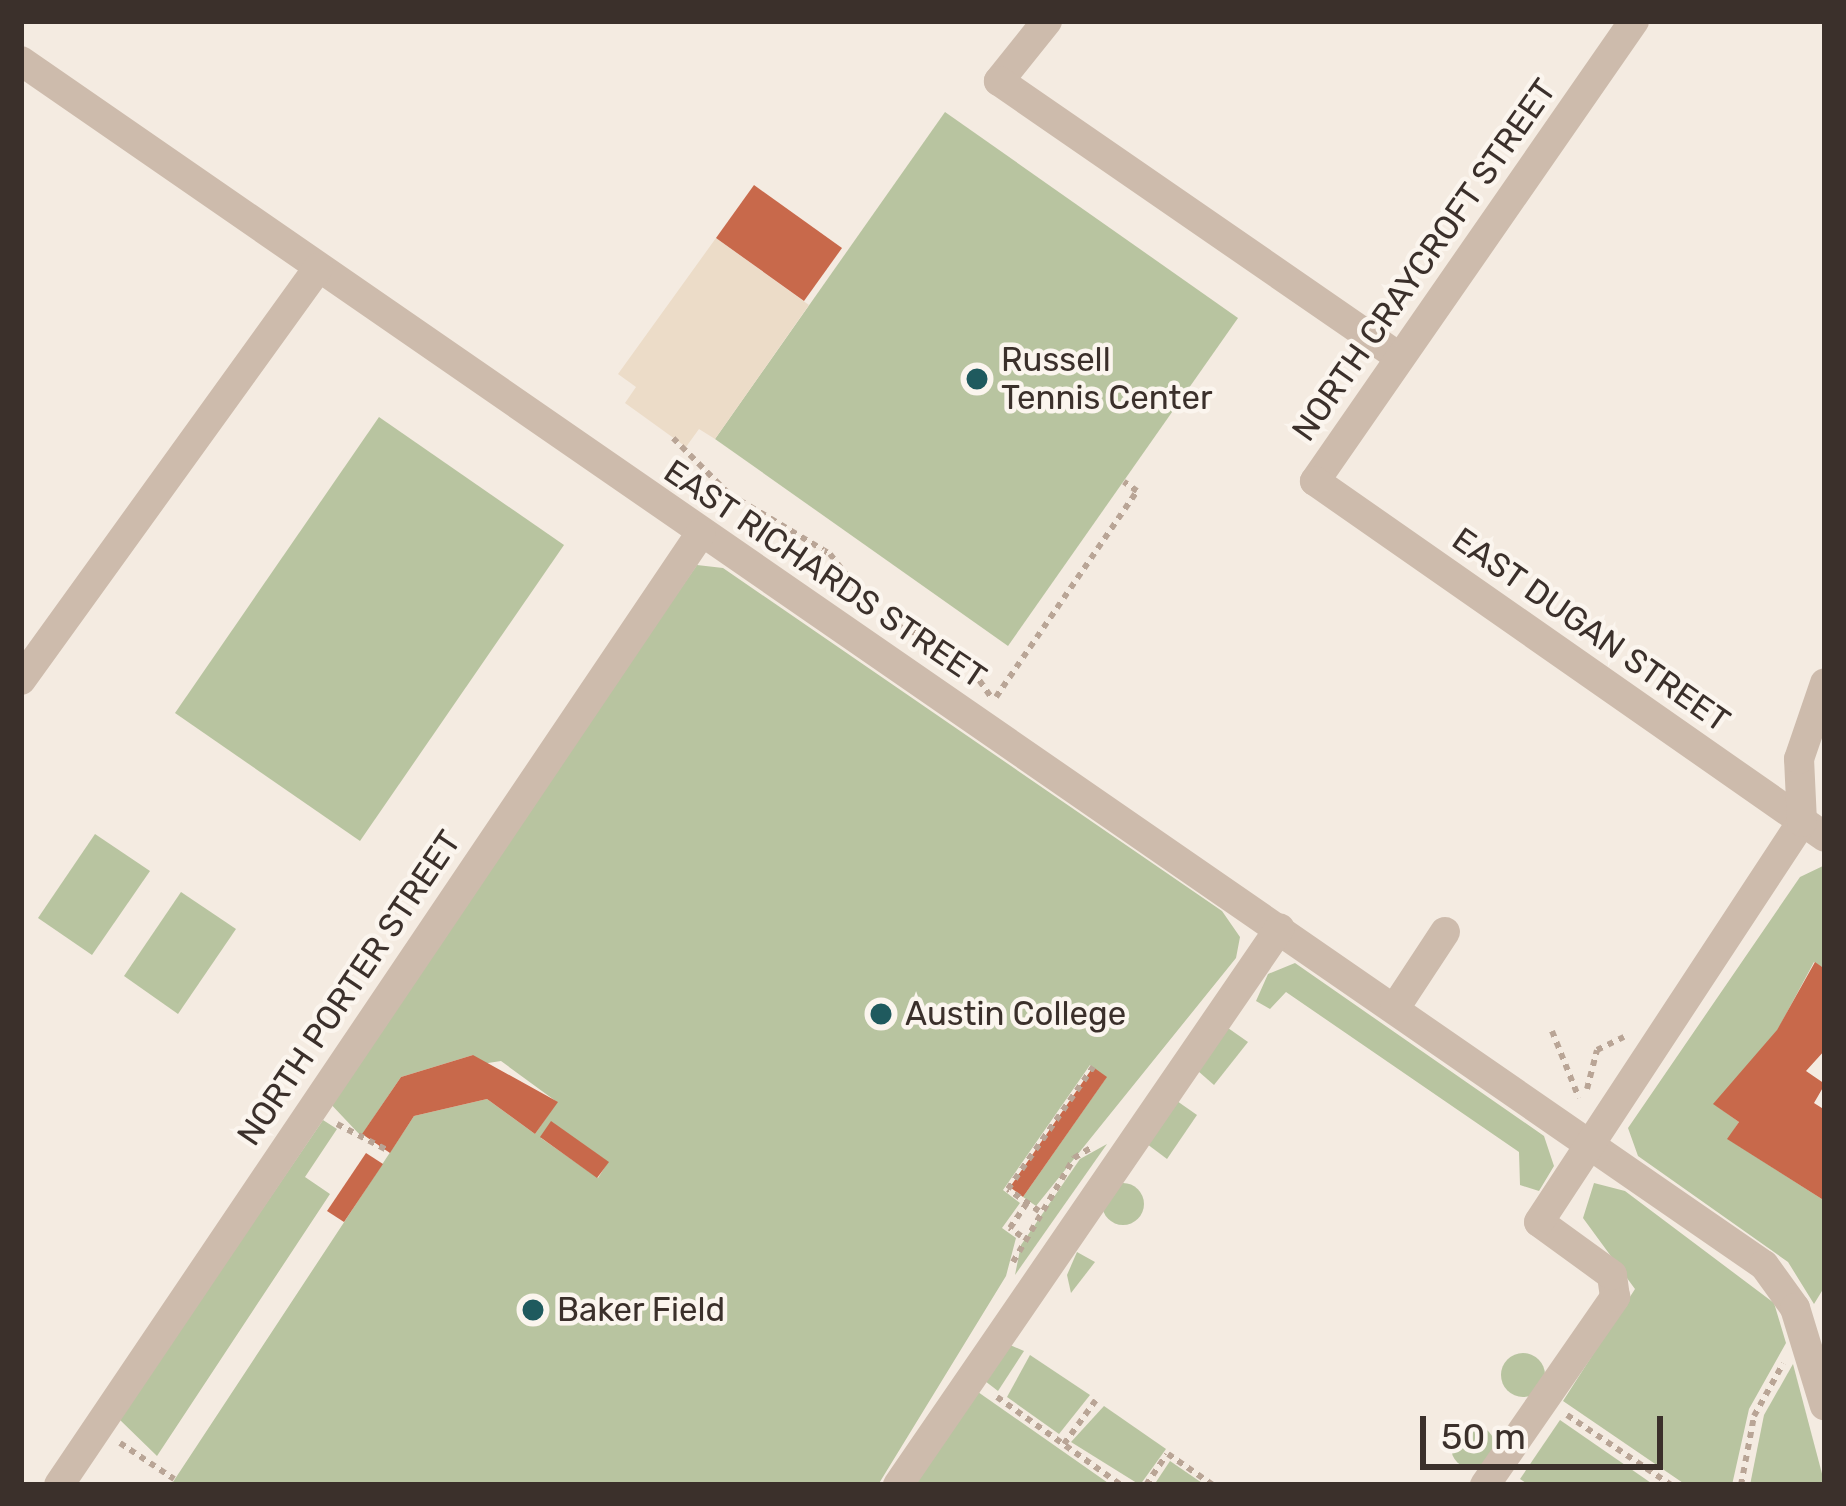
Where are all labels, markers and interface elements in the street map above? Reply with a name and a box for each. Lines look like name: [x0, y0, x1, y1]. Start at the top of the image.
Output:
street label: NORTH CRAYCROFT STREET: [1283, 71, 1565, 449]
place label: Russell Tennis Center: [1001, 340, 1212, 418]
marker: Russell Tennis Center: [964, 366, 990, 392]
street label: EAST RICHARDS STREET: [656, 451, 994, 697]
street label: EAST DUGAN STREET: [1444, 519, 1738, 741]
street label: NORTH PORTER STREET: [229, 823, 469, 1153]
place label: Austin College: [905, 994, 1126, 1034]
marker: Austin College: [868, 1001, 894, 1027]
place label: Baker Field: [557, 1290, 726, 1330]
marker: Baker Field: [520, 1297, 546, 1323]
scale bar: [1426, 1392, 1669, 1466]
text: 50 m: [1441, 1415, 1526, 1458]

